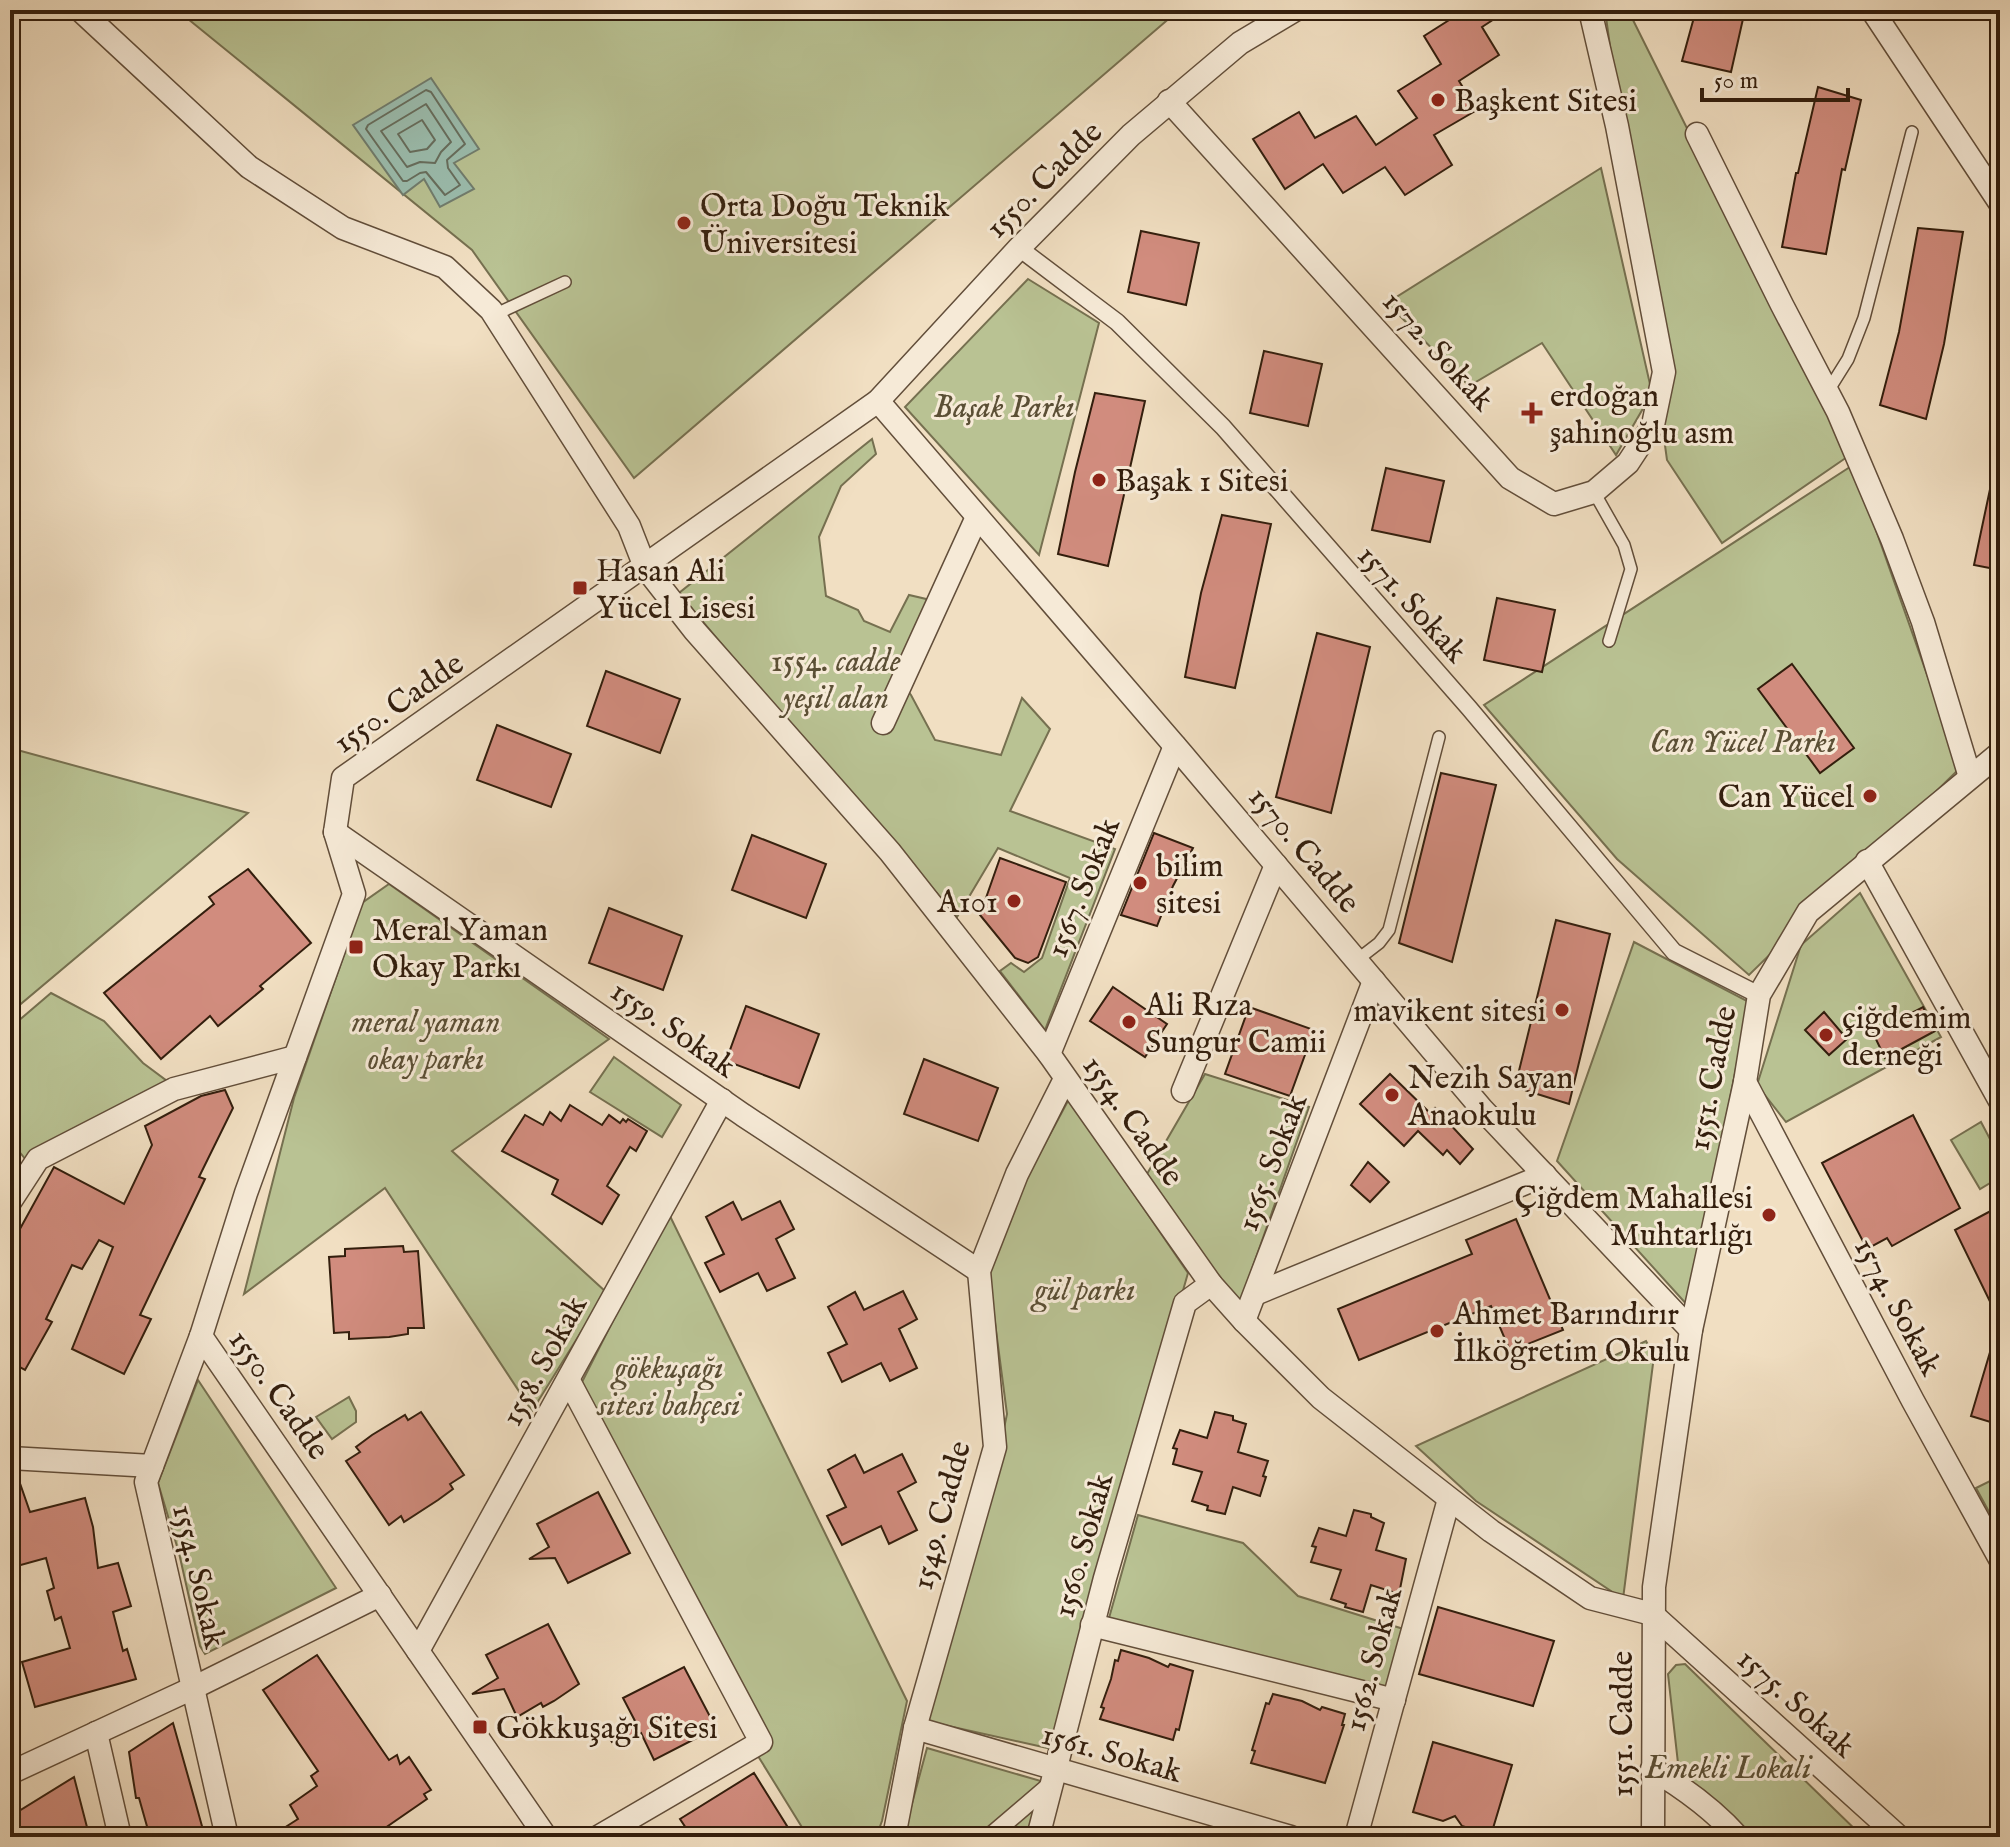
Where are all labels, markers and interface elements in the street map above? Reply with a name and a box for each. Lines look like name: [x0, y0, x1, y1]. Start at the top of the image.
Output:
scale bar: [1702, 52, 1848, 102]
text: 50 m: [1714, 66, 1758, 97]
place label: Başkent Sitesi: [1454, 82, 1637, 123]
marker: Başkent Sitesi: [1429, 91, 1447, 109]
street label: 1550. Cadde: [977, 113, 1112, 248]
place label: Orta Doğu Teknik Üniversitesi: [700, 187, 950, 265]
marker: Orta Doğu Teknik Üniversitesi: [675, 214, 693, 232]
street label: 1572. Sokak: [1372, 283, 1503, 421]
place label: erdoğan şahinoğlu asm: [1549, 377, 1734, 455]
park label: Başak Parkı: [933, 388, 1075, 429]
marker: erdoğan şahinoğlu asm: [1521, 402, 1543, 424]
place label: Başak 1 Sitesi: [1115, 462, 1288, 503]
marker: Başak 1 Sitesi: [1090, 471, 1108, 489]
street label: 1571. Sokak: [1347, 537, 1476, 673]
place label: Hasan Ali Yücel Lisesi: [596, 552, 756, 630]
marker: Hasan Ali Yücel Lisesi: [571, 579, 589, 597]
park label: 1554. cadde yeşil alan: [771, 642, 901, 720]
street label: 1550. Cadde: [326, 644, 473, 764]
park label: Can Yücel Parkı: [1650, 723, 1836, 764]
place label: Can Yücel: [1718, 778, 1854, 819]
street label: 1570. Cadde: [1238, 779, 1368, 923]
marker: Can Yücel: [1861, 787, 1879, 805]
street label: 1567. Sokak: [1038, 811, 1131, 964]
place label: bilim sitesi: [1156, 847, 1224, 925]
marker: bilim sitesi: [1131, 874, 1149, 892]
place label: A101: [936, 883, 998, 924]
marker: A101: [1005, 892, 1023, 910]
place label: Meral Yaman Okay Parkı: [372, 911, 548, 989]
marker: Meral Yaman Okay Parkı: [347, 938, 365, 956]
street label: 1559. Sokak: [602, 972, 744, 1089]
place label: Ali Rıza Sungur Camii: [1144, 986, 1326, 1064]
place label: mavikent sitesi: [1353, 992, 1546, 1033]
place label: çiğdemim derneği: [1842, 999, 1971, 1077]
marker: mavikent sitesi: [1553, 1001, 1571, 1019]
park label: meral yaman okay parkı: [352, 1003, 500, 1081]
street label: 1551. Cadde: [1679, 1003, 1748, 1154]
marker: Ali Rıza Sungur Camii: [1120, 1013, 1138, 1031]
marker: çiğdemim derneği: [1817, 1026, 1835, 1044]
street label: 1554. Cadde: [1072, 1048, 1192, 1195]
place label: Nezih Sayan Anaokulu: [1407, 1059, 1573, 1137]
marker: Nezih Sayan Anaokulu: [1383, 1086, 1401, 1104]
street label: 1565. Sokak: [1228, 1088, 1319, 1237]
place label: Çiğdem Mahallesi Muhtarlığı: [1514, 1179, 1753, 1257]
marker: Çiğdem Mahallesi Muhtarlığı: [1760, 1206, 1778, 1224]
street label: 1574. Sokak: [1843, 1231, 1951, 1384]
park label: gül parkı: [1030, 1271, 1135, 1312]
street label: 1558. Sokak: [493, 1288, 598, 1434]
place label: Ahmet Barındırır İlköğretim Okulu: [1452, 1295, 1690, 1373]
street label: 1550. Cadde: [218, 1322, 338, 1469]
marker: Ahmet Barındırır İlköğretim Okulu: [1428, 1322, 1446, 1340]
park label: gökkuşağı sitesi bahçesi: [596, 1349, 742, 1427]
street label: 1549. Cadde: [903, 1437, 982, 1595]
street label: 1560. Sokak: [1044, 1468, 1125, 1623]
street label: 1554. Sokak: [161, 1500, 234, 1654]
street label: 1562. Sokak: [1336, 1582, 1414, 1736]
street label: 1575. Sokak: [1728, 1640, 1864, 1768]
street label: 1551. Cadde: [1603, 1651, 1644, 1797]
place label: Gökkuşağı Sitesi: [496, 1709, 718, 1750]
street label: 1561. Sokak: [1036, 1715, 1187, 1794]
marker: Gökkuşağı Sitesi: [471, 1718, 489, 1736]
park label: Emekli Lokali: [1644, 1749, 1813, 1790]

